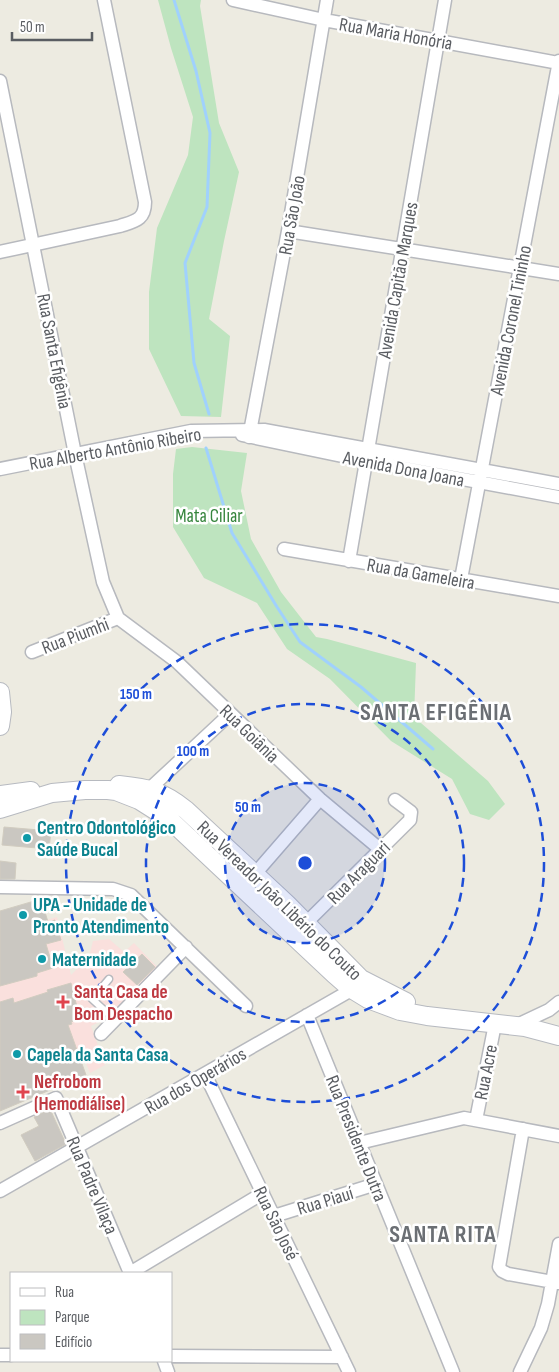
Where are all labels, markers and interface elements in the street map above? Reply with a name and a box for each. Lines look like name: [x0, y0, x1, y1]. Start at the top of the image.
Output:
scale bar: [12, 10, 92, 42]
street label: Rua Maria Honória: [337, 13, 454, 56]
text: 50 m: [20, 18, 45, 37]
street label: Rua São João: [274, 174, 311, 257]
street label: Avenida Capitão Marques: [373, 200, 424, 361]
street label: Avenida Coronel Tininho: [485, 243, 537, 398]
street label: Rua Santa Efigênia: [31, 292, 76, 411]
street label: Rua Alberto Antônio Ribeiro: [28, 423, 203, 476]
street label: Avenida Dona Joana: [340, 446, 466, 492]
park label: Mata Ciliar: [175, 505, 243, 528]
street label: Rua da Gameleira: [365, 554, 476, 595]
street label: Rua Piumhi: [39, 613, 113, 660]
text: 150 m: [120, 685, 152, 704]
district label: SANTA EFIGÊNIA: [360, 698, 512, 727]
street label: Rua Goiânia: [214, 700, 284, 768]
text: 100 m: [177, 742, 209, 761]
text: 50 m: [235, 798, 261, 817]
street label: Rua Vereador João Libério do Couto: [192, 816, 366, 986]
place label: Centro Odontológico Saúde Bucal: [37, 817, 176, 862]
marker: Centro Odontológico Saúde Bucal: [21, 832, 33, 844]
street label: Rua Araguari: [323, 837, 395, 909]
centre of rings: [296, 854, 314, 872]
place label: UPA - Unidade de Pronto Atendimento: [33, 894, 169, 939]
marker: UPA - Unidade de Pronto Atendimento: [17, 909, 29, 921]
place label: Maternidade: [52, 949, 137, 972]
marker: Maternidade: [36, 953, 48, 965]
place label: Santa Casa de Bom Despacho: [74, 981, 173, 1026]
marker: Santa Casa de Bom Despacho: [56, 995, 70, 1009]
street label: Rua dos Operários: [141, 1043, 251, 1120]
street label: Rua Acre: [470, 1043, 503, 1102]
place label: Capela da Santa Casa: [27, 1044, 169, 1067]
marker: Capela da Santa Casa: [11, 1048, 23, 1060]
place label: Nefrobom (Hemodiálise): [34, 1071, 125, 1116]
street label: Rua Presidente Dutra: [320, 1072, 391, 1205]
marker: Nefrobom (Hemodiálise): [16, 1085, 30, 1099]
street label: Rua Padre Vilaça: [61, 1133, 122, 1238]
street label: Rua Piauí: [295, 1182, 357, 1221]
street label: Rua São José: [248, 1183, 303, 1264]
district label: SANTA RITA: [389, 1220, 497, 1249]
legend: [10, 1272, 172, 1362]
text: Rua: [55, 1283, 74, 1302]
text: Parque: [55, 1308, 90, 1327]
text: Edifício: [55, 1333, 92, 1352]

